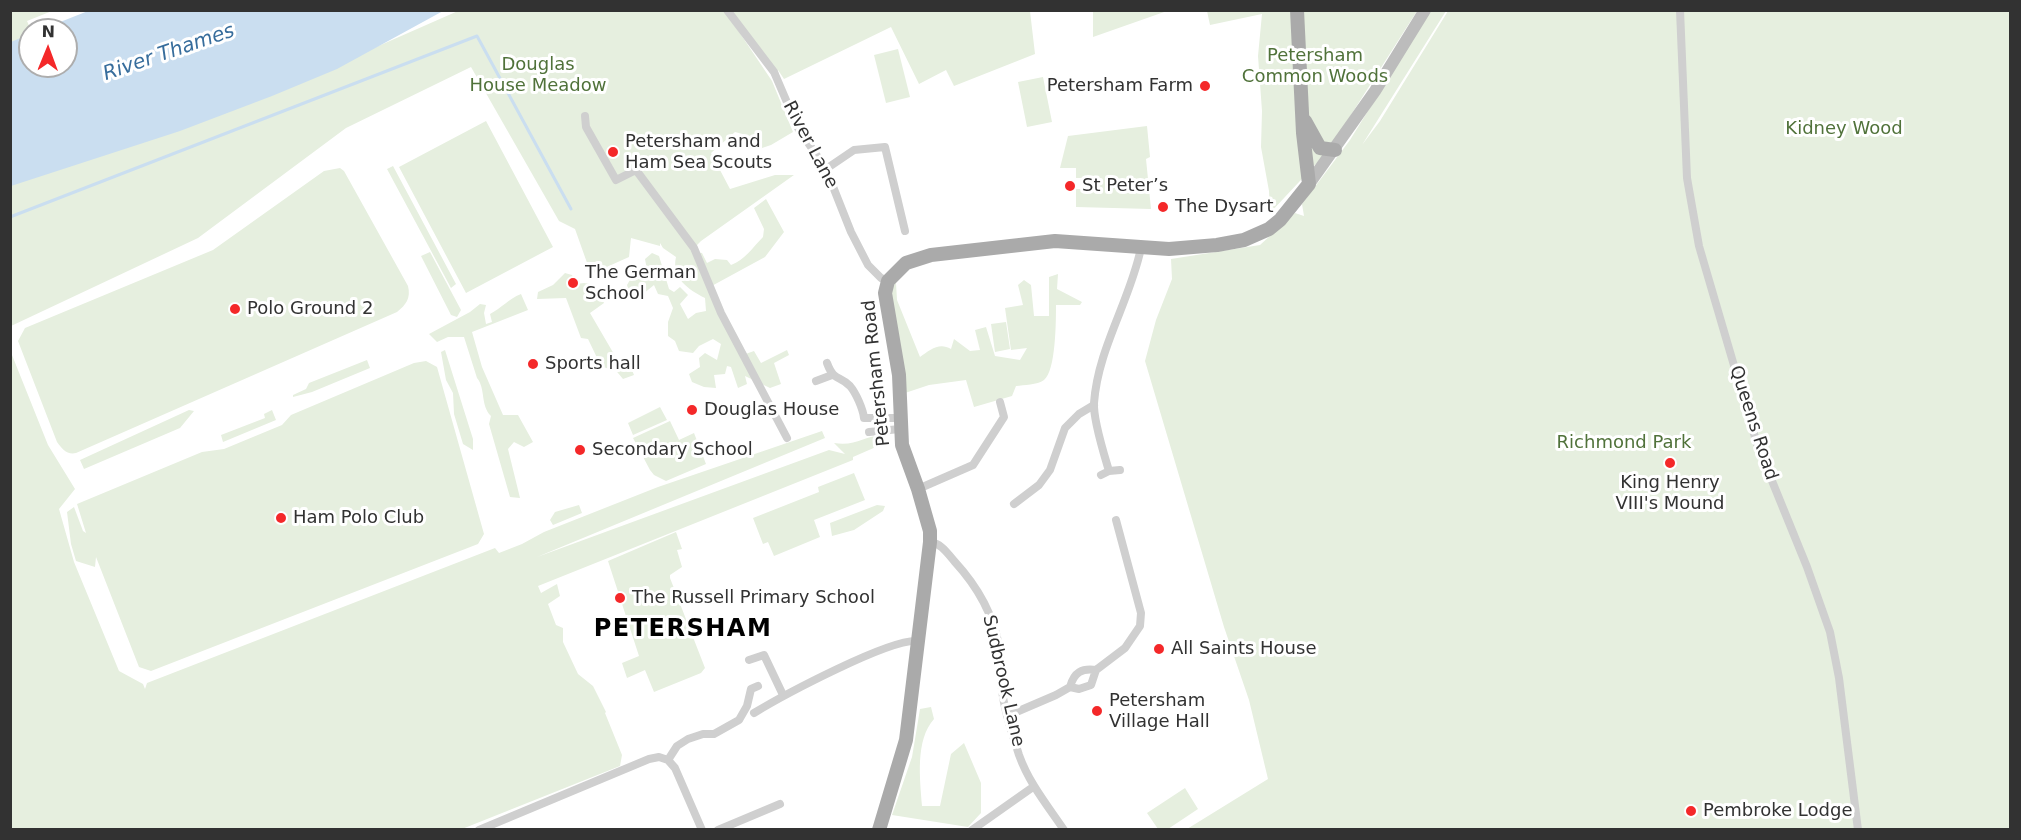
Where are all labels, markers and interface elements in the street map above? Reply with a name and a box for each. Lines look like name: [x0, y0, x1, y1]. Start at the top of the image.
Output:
north arrow: [18, 18, 78, 78]
water label: River Thames: [100, 19, 238, 87]
text: N: [41, 22, 55, 41]
park label: Petersham Common Woods: [1242, 45, 1388, 88]
park label: Douglas House Meadow: [470, 54, 606, 97]
place label: Petersham Farm: [1047, 75, 1193, 97]
marker: Petersham Farm: [1198, 79, 1212, 93]
street label: River Lane: [778, 98, 842, 192]
park label: Kidney Wood: [1785, 118, 1903, 140]
place label: Petersham and Ham Sea Scouts: [625, 131, 772, 174]
marker: Petersham and Ham Sea Scouts: [606, 145, 620, 159]
place label: St Peter’s: [1082, 175, 1168, 197]
marker: St Peter’s: [1063, 179, 1077, 193]
place label: The Dysart: [1175, 196, 1274, 218]
marker: The Dysart: [1156, 200, 1170, 214]
place label: The German School: [585, 262, 696, 304]
marker: The German School: [566, 276, 580, 290]
place label: Polo Ground 2: [247, 298, 373, 320]
street label: Petersham Road: [859, 299, 895, 447]
marker: Polo Ground 2: [228, 302, 242, 316]
place label: Sports hall: [545, 353, 641, 375]
marker: Sports hall: [526, 357, 540, 371]
street label: Queens Road: [1724, 363, 1782, 483]
place label: Douglas House: [704, 399, 839, 421]
marker: Douglas House: [685, 403, 699, 417]
park label: Richmond Park: [1557, 432, 1691, 454]
place label: Secondary School: [592, 439, 753, 461]
marker: Secondary School: [573, 443, 587, 457]
marker: King Henry VIII's Mound: [1663, 456, 1677, 470]
place label: King Henry VIII's Mound: [1615, 472, 1725, 514]
place label: Ham Polo Club: [293, 507, 424, 529]
marker: Ham Polo Club: [274, 511, 288, 525]
place label: The Russell Primary School: [632, 587, 875, 609]
marker: The Russell Primary School: [613, 591, 627, 605]
street label: Sudbrook Lane: [977, 613, 1029, 749]
district label: PETERSHAM: [594, 616, 772, 644]
place label: All Saints House: [1171, 638, 1316, 660]
marker: All Saints House: [1152, 642, 1166, 656]
place label: Petersham Village Hall: [1109, 690, 1210, 732]
marker: Petersham Village Hall: [1090, 704, 1104, 718]
place label: Pembroke Lodge: [1703, 800, 1852, 822]
marker: Pembroke Lodge: [1684, 804, 1698, 818]

